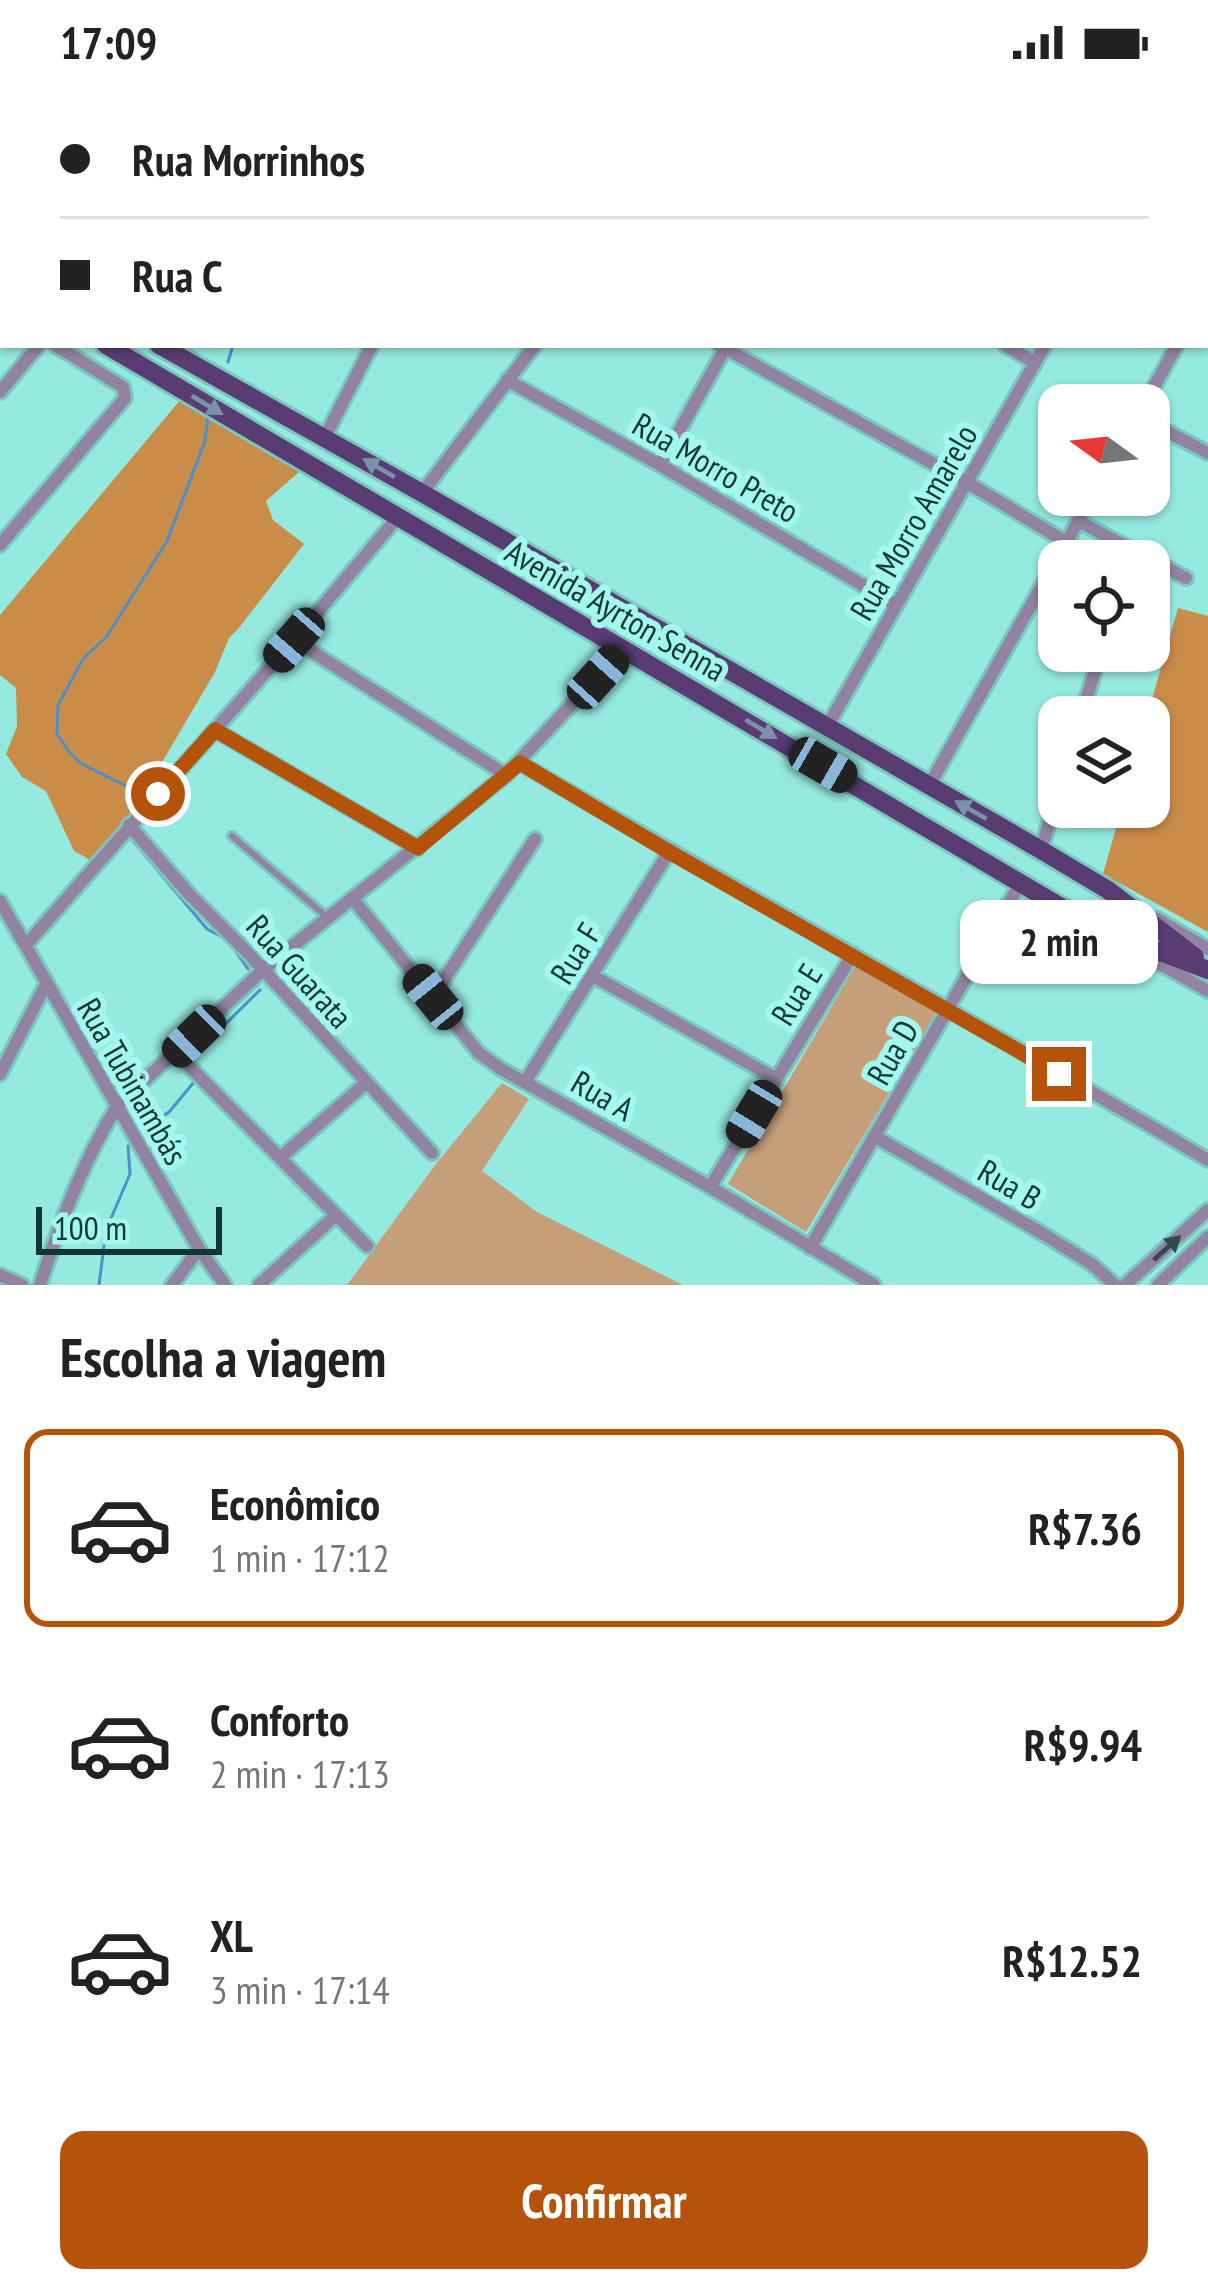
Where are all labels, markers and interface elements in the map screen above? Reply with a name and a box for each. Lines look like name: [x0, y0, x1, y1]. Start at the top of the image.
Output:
text: 17:09: [60, 13, 157, 71]
text: Rua Morrinhos: [132, 130, 365, 188]
text: Rua C: [132, 246, 223, 304]
north arrow: [1038, 384, 1170, 516]
map controls: [1038, 384, 1170, 828]
one-way arrow: [190, 394, 224, 415]
street label: Rua Morro Preto: [625, 402, 807, 532]
street label: Rua Morro Amarelo: [840, 416, 986, 628]
one-way arrow: [362, 458, 396, 479]
street label: Avenida Ayrton Senna: [498, 529, 734, 691]
button: locate: [1038, 540, 1170, 672]
car: [257, 601, 331, 679]
car: [561, 638, 635, 716]
button: layers: [1038, 696, 1170, 828]
one-way arrow: [744, 717, 778, 738]
car: [783, 731, 863, 799]
route start: [131, 767, 185, 821]
one-way arrow: [954, 800, 988, 821]
callout: 2 min: [960, 900, 1158, 984]
street label: Rua Guarata: [238, 905, 362, 1037]
street label: Rua F: [540, 914, 610, 992]
text: 2 min: [1020, 916, 1098, 967]
street label: Rua E: [761, 955, 831, 1033]
car: [396, 958, 470, 1036]
street label: Rua Tubinambás: [68, 990, 198, 1172]
car: [156, 998, 232, 1074]
street label: Rua D: [856, 1012, 928, 1092]
route end: [1032, 1047, 1086, 1101]
street label: Rua A: [564, 1060, 642, 1130]
car: [720, 1074, 788, 1154]
street label: Rua B: [971, 1149, 1049, 1219]
scale bar: [36, 1201, 222, 1254]
text: 100 m: [54, 1206, 127, 1249]
one-way arrow: [1152, 1235, 1181, 1262]
text: Escolha a viagem: [60, 1322, 386, 1392]
icon: car: [66, 1474, 174, 1582]
text: Econômico: [210, 1474, 380, 1532]
text: R$7.36: [1028, 1499, 1142, 1557]
text: 1 min · 17:12: [210, 1532, 390, 1583]
icon: car: [66, 1690, 174, 1798]
text: Conforto: [210, 1690, 349, 1748]
text: R$9.94: [1024, 1715, 1142, 1773]
text: 2 min · 17:13: [210, 1748, 390, 1799]
icon: car: [66, 1906, 174, 2014]
text: XL: [210, 1906, 253, 1964]
text: R$12.52: [1002, 1931, 1142, 1989]
text: 3 min · 17:14: [210, 1964, 390, 2015]
button: Confirmar: [60, 2131, 1148, 2269]

